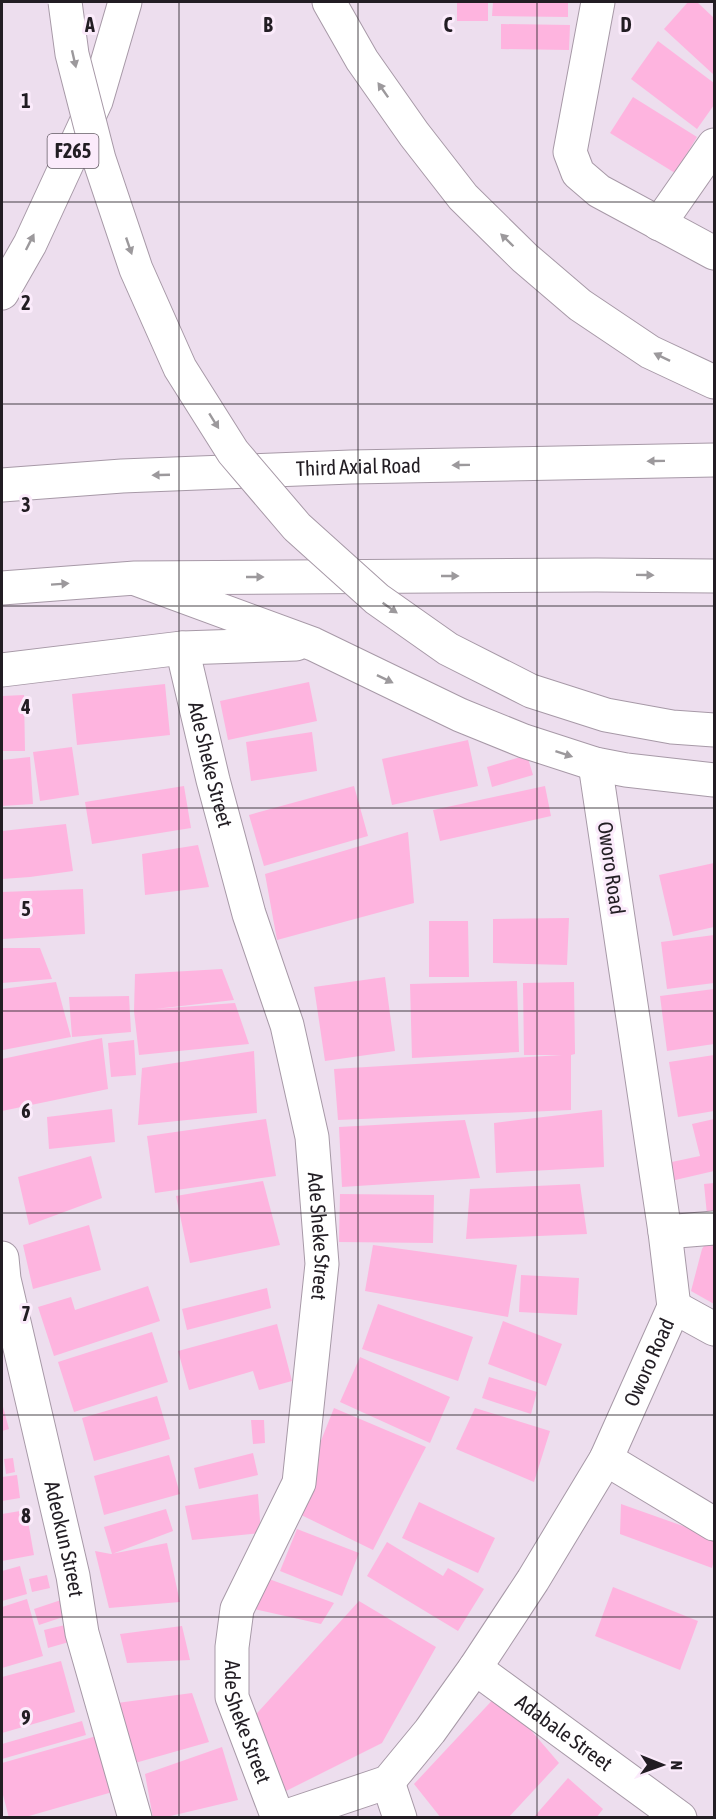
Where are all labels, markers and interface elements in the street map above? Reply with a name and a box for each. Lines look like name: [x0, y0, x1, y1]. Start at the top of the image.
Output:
text: A: [84, 13, 95, 36]
text: B: [263, 13, 273, 36]
text: C: [444, 13, 453, 36]
text: D: [620, 13, 632, 36]
one-way arrow: [69, 50, 79, 69]
one-way arrow: [378, 82, 389, 98]
text: 1: [21, 89, 31, 112]
road number: F265: [48, 134, 98, 168]
one-way arrow: [26, 233, 35, 250]
one-way arrow: [500, 234, 514, 248]
one-way arrow: [124, 237, 134, 255]
text: 2: [21, 291, 31, 314]
one-way arrow: [653, 353, 670, 362]
one-way arrow: [208, 413, 219, 429]
street label: Third Axial Road: [296, 453, 421, 480]
one-way arrow: [647, 456, 666, 466]
one-way arrow: [452, 460, 471, 470]
one-way arrow: [152, 470, 171, 479]
text: 3: [21, 493, 31, 516]
one-way arrow: [635, 570, 654, 580]
one-way arrow: [440, 571, 459, 581]
one-way arrow: [245, 572, 264, 582]
one-way arrow: [50, 579, 69, 588]
one-way arrow: [381, 602, 397, 614]
one-way arrow: [376, 674, 393, 683]
text: 4: [20, 695, 31, 718]
street label: Ade Sheke Street: [184, 699, 238, 830]
one-way arrow: [555, 750, 573, 759]
street label: Oworo Road: [594, 820, 630, 916]
text: 5: [21, 897, 31, 920]
text: 6: [21, 1099, 31, 1122]
street label: Ade Sheke Street: [304, 1171, 335, 1302]
text: 7: [21, 1302, 31, 1325]
street label: Oworo Road: [618, 1314, 678, 1410]
street label: Adeokun Street: [40, 1478, 89, 1599]
text: 8: [21, 1504, 31, 1527]
street label: Ade Sheke Street: [220, 1660, 277, 1786]
street label: Adabale Street: [511, 1689, 617, 1775]
text: 9: [21, 1706, 31, 1729]
north arrow: [632, 1735, 692, 1795]
text: N: [668, 1760, 686, 1770]

